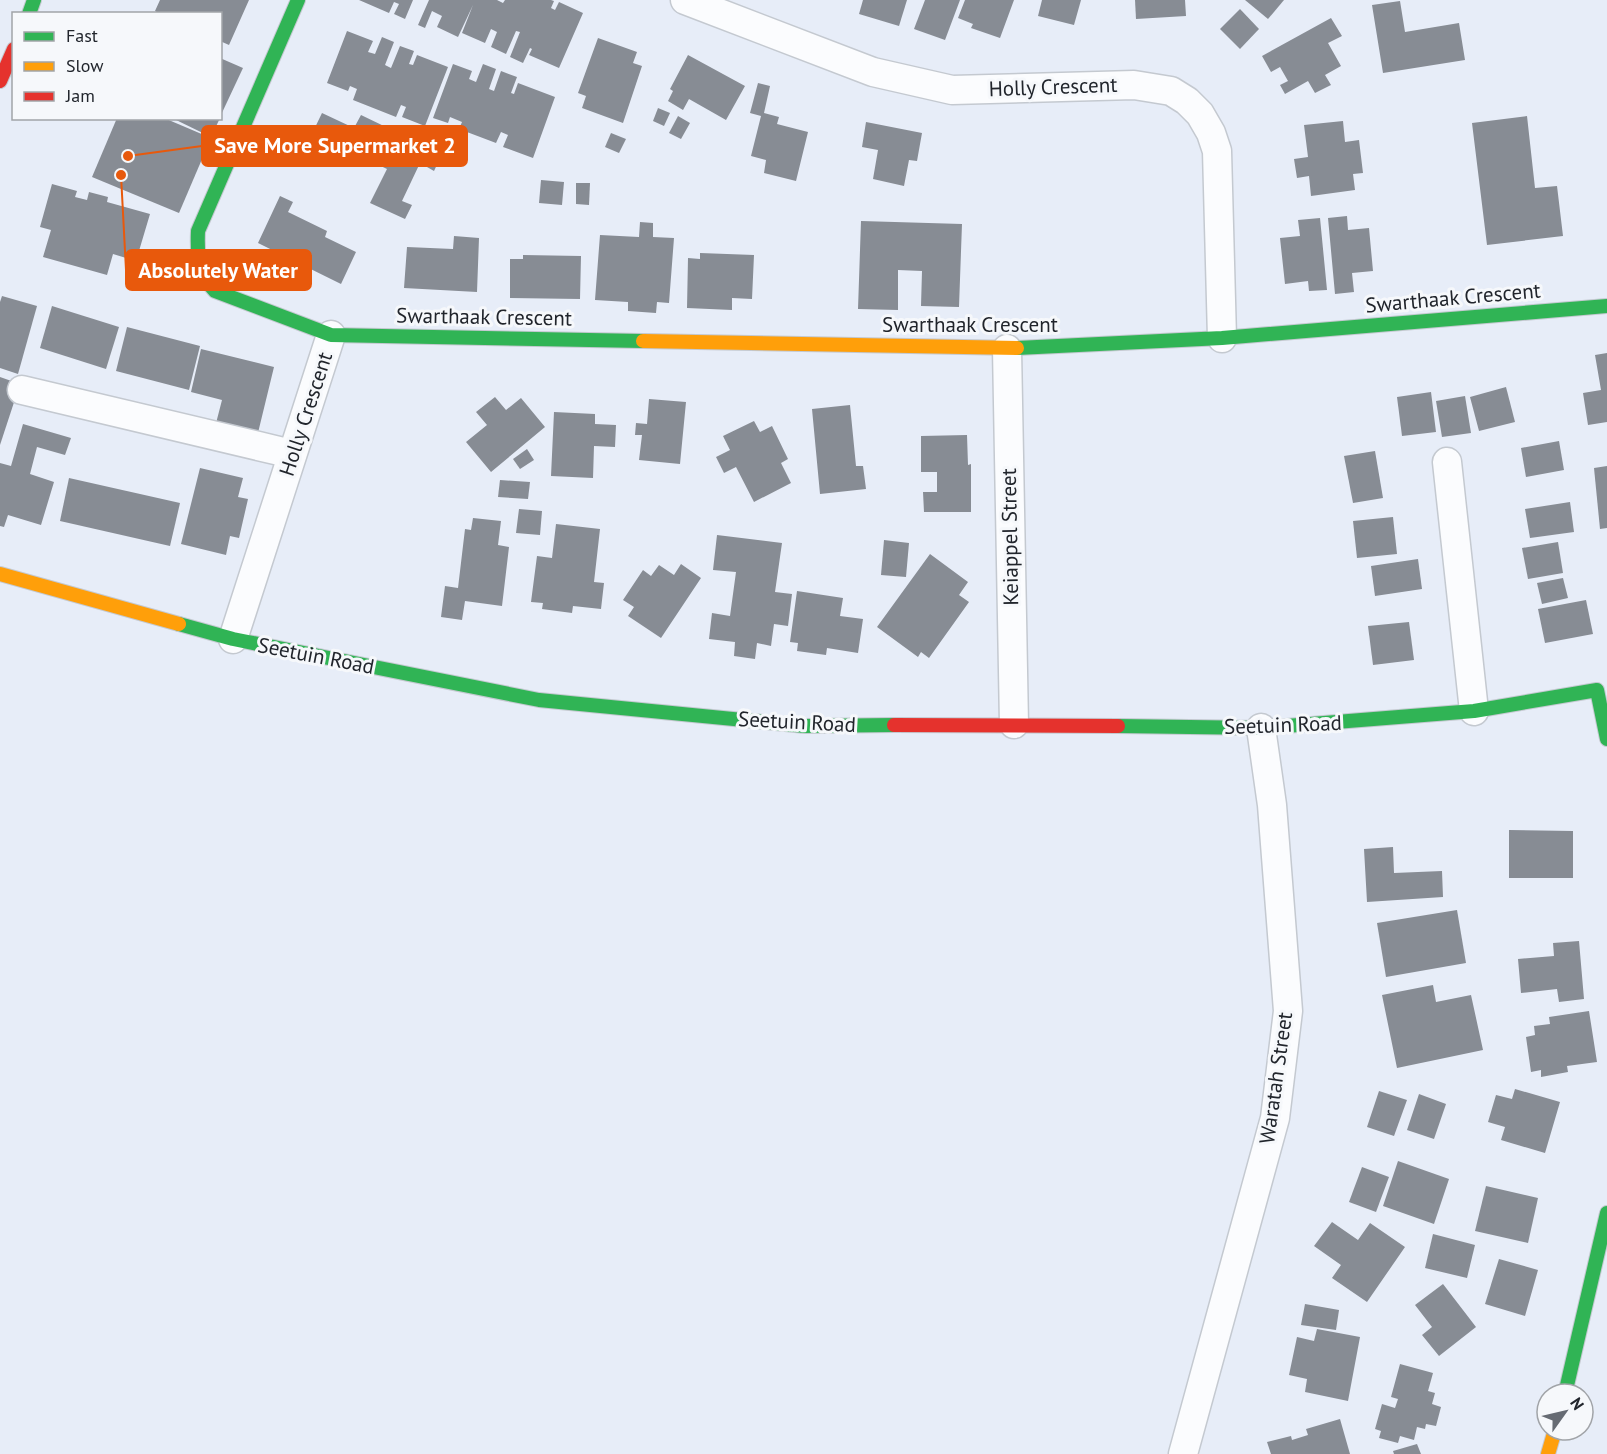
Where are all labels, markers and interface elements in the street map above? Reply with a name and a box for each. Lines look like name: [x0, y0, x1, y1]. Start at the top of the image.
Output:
legend: [12, 12, 222, 120]
text: Fast: [66, 24, 98, 47]
text: Slow: [66, 54, 104, 77]
street label: Holly Crescent: [988, 71, 1118, 102]
text: Jam: [65, 84, 95, 107]
callout: Save More Supermarket 2: [202, 126, 467, 166]
text: Save More Supermarket 2: [214, 131, 456, 159]
callout: Absolutely Water: [126, 250, 311, 290]
text: Absolutely Water: [138, 256, 298, 284]
street label: Swarthaak Crescent: [1364, 276, 1542, 319]
street label: Swarthaak Crescent: [396, 301, 572, 332]
street label: Swarthaak Crescent: [882, 311, 1058, 338]
street label: Holly Crescent: [273, 348, 338, 479]
street label: Keiappel Street: [995, 468, 1024, 606]
street label: Seetuin Road: [256, 631, 377, 680]
street label: Seetuin Road: [737, 705, 857, 738]
street label: Seetuin Road: [1224, 709, 1342, 740]
street label: Waratah Street: [1253, 1010, 1298, 1146]
north arrow: [1535, 1382, 1595, 1442]
text: N: [1566, 1394, 1589, 1414]

